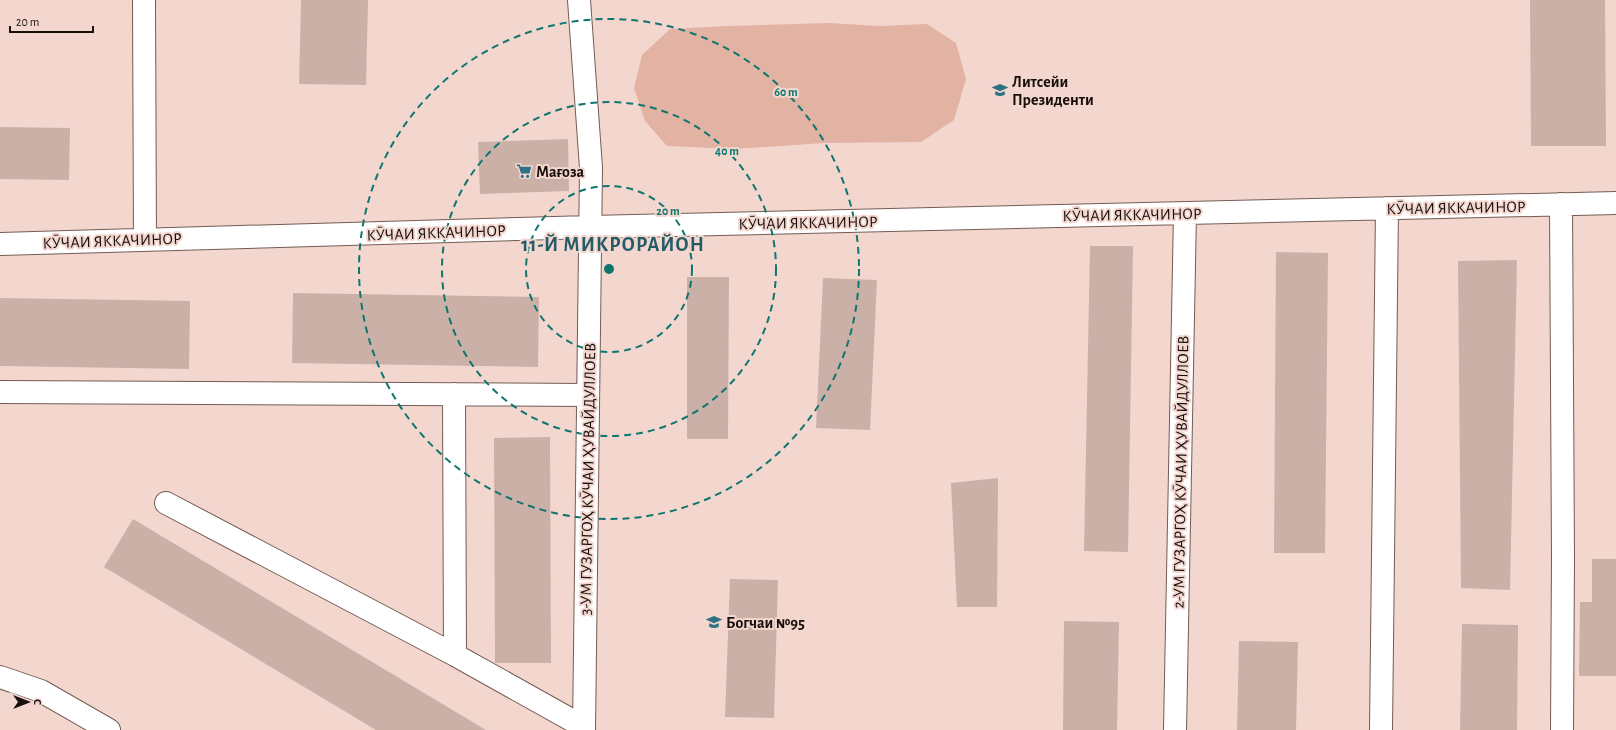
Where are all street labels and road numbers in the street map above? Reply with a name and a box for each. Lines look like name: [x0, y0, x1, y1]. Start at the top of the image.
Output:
street label: КӮЧАИ ЯККАЧИНОР: [1386, 198, 1526, 217]
street label: КӮЧАИ ЯККАЧИНОР: [1062, 205, 1202, 224]
street label: КӮЧАИ ЯККАЧИНОР: [738, 213, 878, 232]
street label: КӮЧАИ ЯККАЧИНОР: [366, 222, 506, 243]
street label: КӮЧАИ ЯККАЧИНОР: [42, 230, 182, 251]
street label: 2-УМ ГУЗАРГОҲ КӮЧАИ ҲУВАЙДУЛЛОЕВ: [1170, 335, 1191, 609]
street label: 3-УМ ГУЗАРГОҲ КӮЧАИ ҲУВАЙДУЛЛОЕВ: [577, 343, 598, 615]

